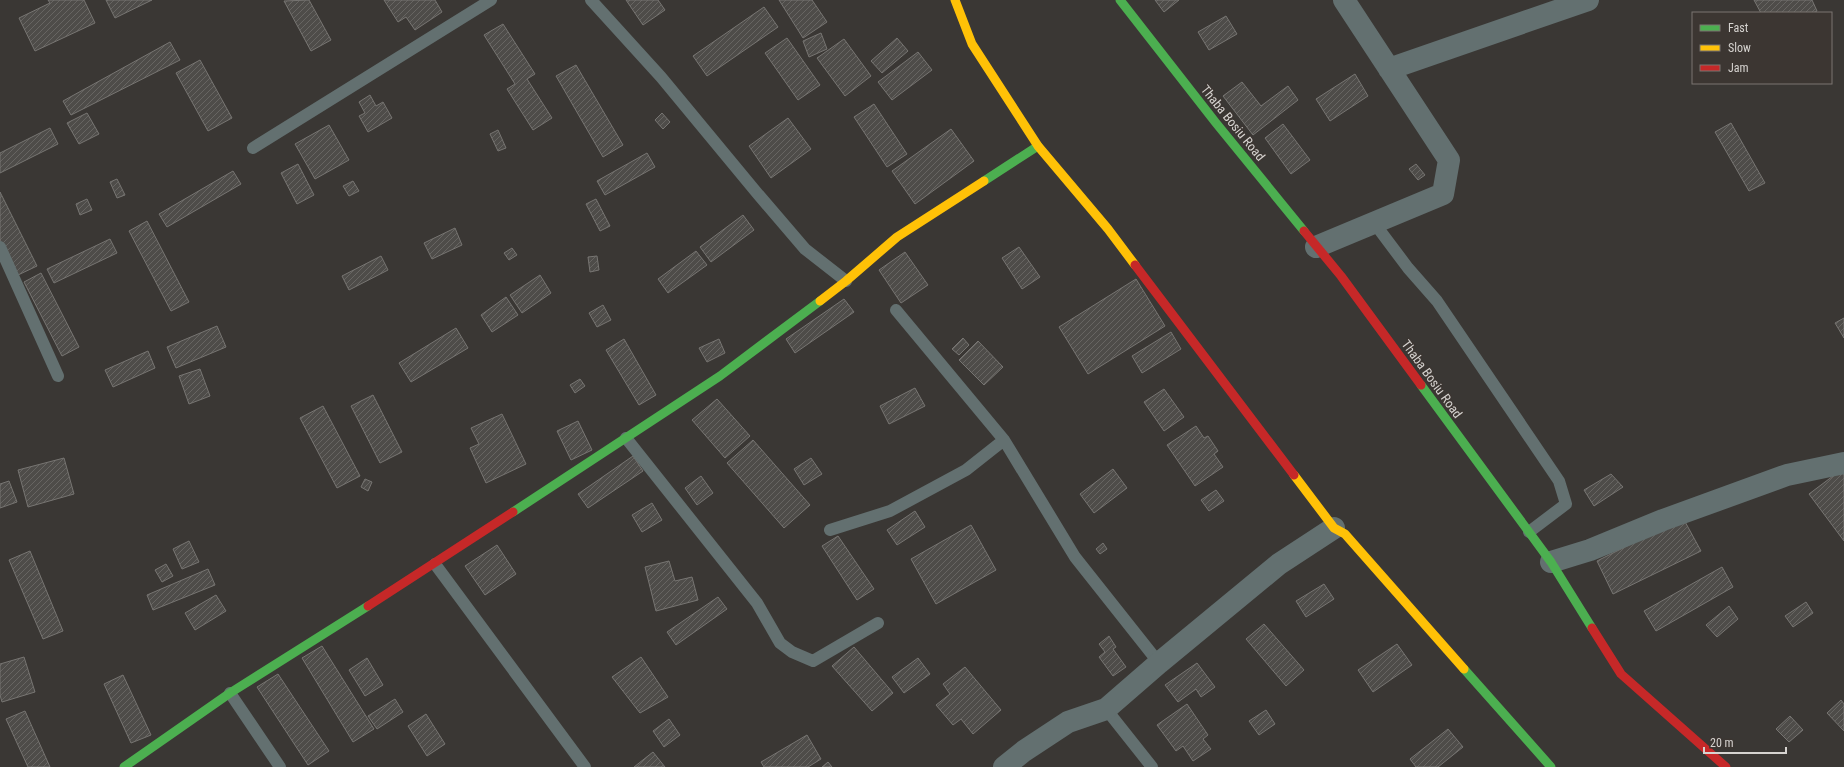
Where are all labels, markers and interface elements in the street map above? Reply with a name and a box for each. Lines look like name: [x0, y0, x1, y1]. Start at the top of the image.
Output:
legend: [1692, 12, 1832, 84]
text: Fast: [1728, 21, 1749, 35]
text: Slow: [1728, 41, 1751, 55]
text: Jam: [1728, 61, 1749, 75]
street label: Thaba Bosiu Road: [1198, 82, 1268, 164]
street label: Thaba Bosiu Road: [1399, 337, 1465, 421]
scale bar: [1704, 729, 1786, 755]
text: 20 m: [1710, 736, 1734, 750]

